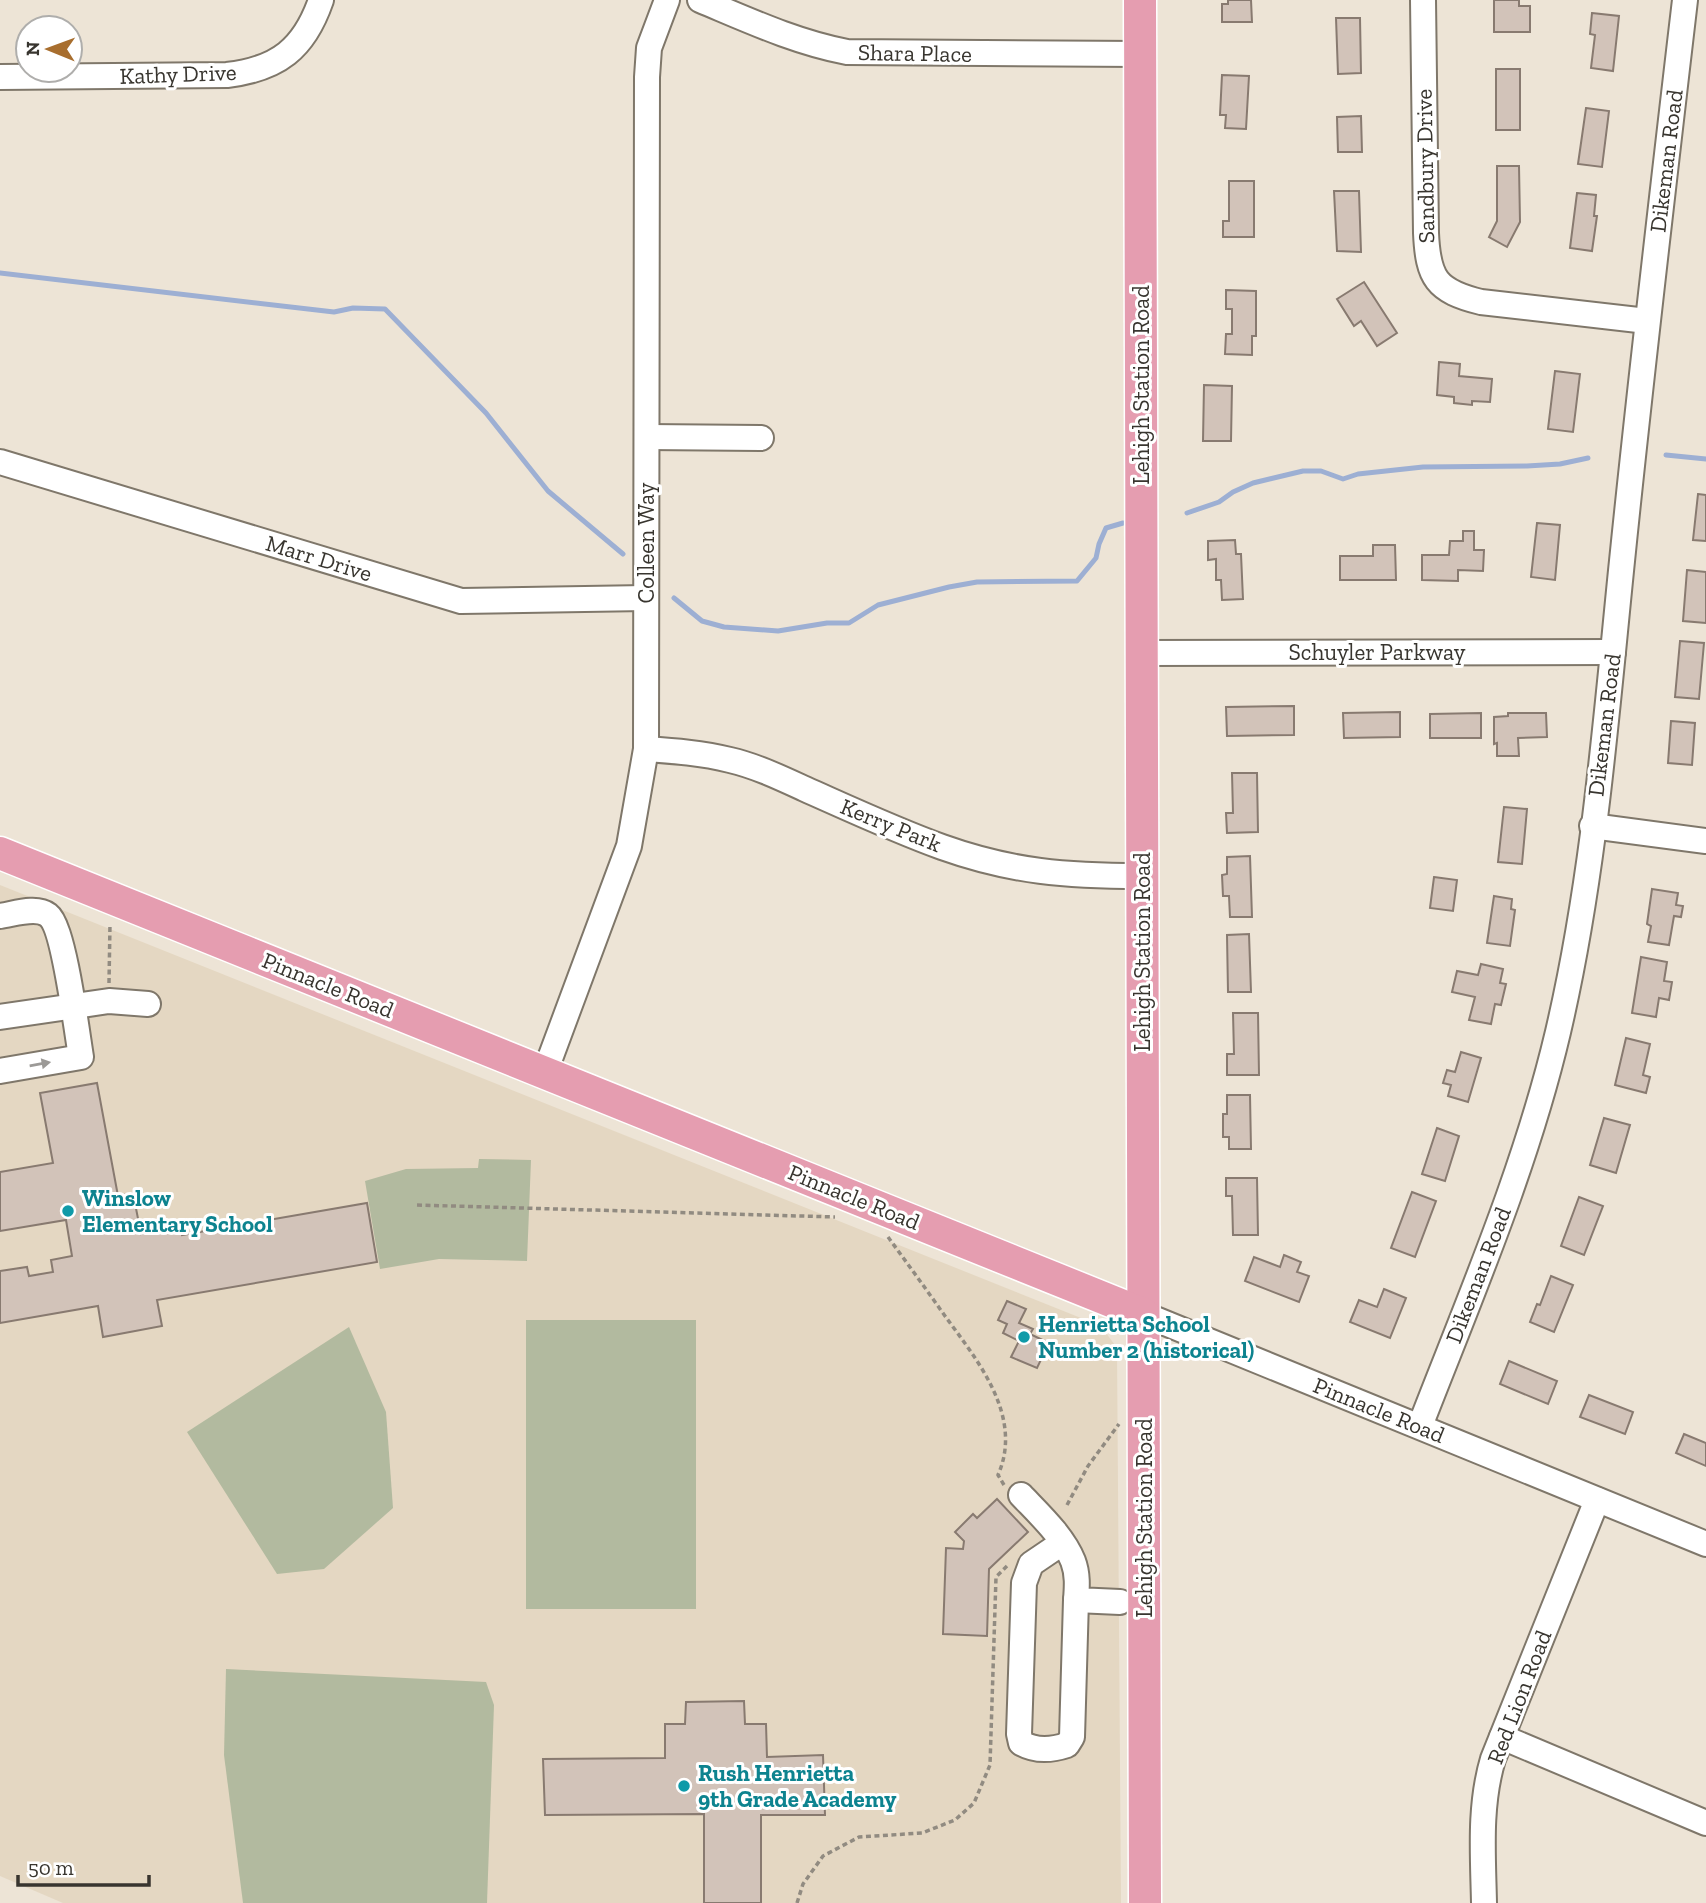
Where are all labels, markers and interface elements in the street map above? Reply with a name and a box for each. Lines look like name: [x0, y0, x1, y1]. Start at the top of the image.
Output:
north arrow: [14, 14, 84, 84]
street label: Shara Place: [858, 38, 972, 68]
text: N: [21, 41, 44, 56]
street label: Kathy Drive: [119, 58, 237, 90]
street label: Sandbury Drive: [1410, 88, 1440, 244]
street label: Dikeman Road: [1643, 88, 1689, 234]
street label: Lehigh Station Road: [1127, 285, 1155, 485]
street label: Colleen Way: [632, 482, 660, 604]
street label: Marr Drive: [263, 529, 375, 587]
street label: Schuyler Parkway: [1289, 638, 1466, 666]
street label: Dikeman Road: [1581, 652, 1627, 798]
street label: Kerry Park: [836, 792, 946, 858]
street label: Lehigh Station Road: [1128, 852, 1156, 1052]
street label: Pinnacle Road: [258, 946, 398, 1024]
one-way arrow: [29, 1058, 51, 1069]
street label: Pinnacle Road: [784, 1158, 924, 1236]
place label: Winslow Elementary School: [82, 1184, 273, 1238]
street label: Dikeman Road: [1439, 1202, 1517, 1347]
marker: Winslow Elementary School: [60, 1203, 76, 1219]
place label: Henrietta School Number 2 (historical): [1038, 1310, 1254, 1364]
marker: Henrietta School Number 2 (historical): [1016, 1329, 1032, 1345]
street label: Pinnacle Road: [1309, 1371, 1449, 1449]
street label: Lehigh Station Road: [1130, 1418, 1158, 1618]
street label: Red Lion Road: [1481, 1626, 1558, 1768]
place label: Rush Henrietta 9th Grade Academy: [698, 1759, 897, 1813]
marker: Rush Henrietta 9th Grade Academy: [676, 1778, 692, 1794]
scale bar: [18, 1843, 149, 1887]
text: 50 m: [28, 1855, 74, 1880]

